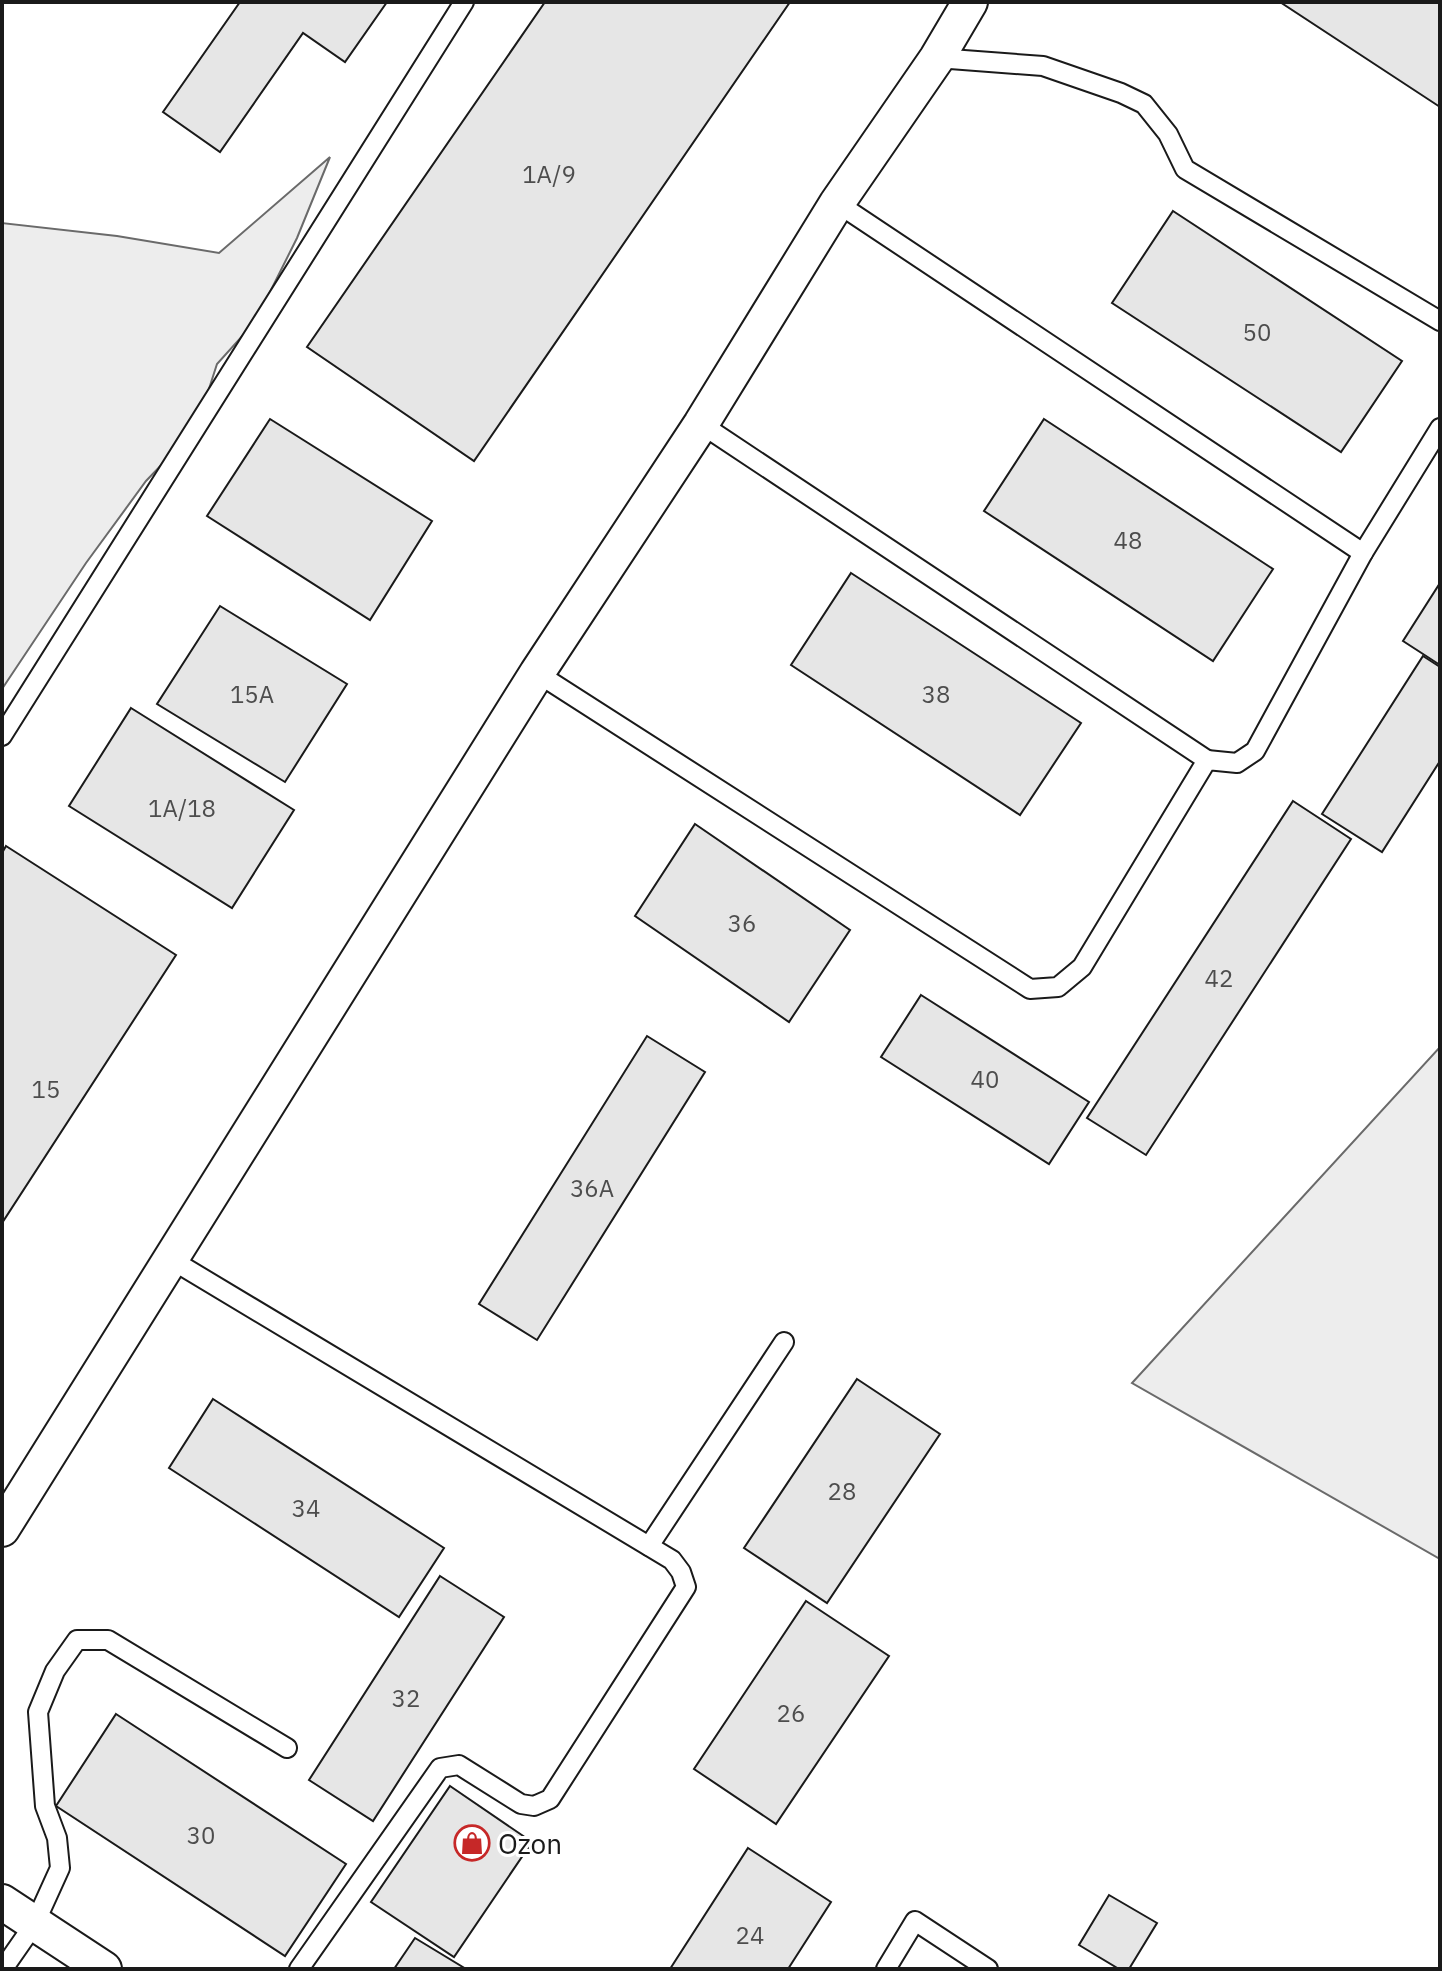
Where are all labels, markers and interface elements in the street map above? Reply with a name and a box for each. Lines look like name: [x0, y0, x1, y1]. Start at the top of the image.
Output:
house number: 1А/9: [522, 158, 576, 190]
house number: 50: [1243, 316, 1271, 348]
house number: 48: [1114, 524, 1142, 556]
house number: 15А: [230, 678, 274, 710]
house number: 38: [922, 678, 950, 710]
house number: 1А/18: [148, 792, 216, 824]
house number: 36: [728, 907, 756, 939]
house number: 42: [1205, 962, 1233, 994]
house number: 40: [971, 1063, 999, 1095]
house number: 15: [32, 1073, 60, 1105]
house number: 36А: [570, 1172, 614, 1204]
house number: 28: [828, 1475, 856, 1507]
house number: 34: [292, 1492, 320, 1524]
house number: 32: [392, 1682, 420, 1714]
house number: 26: [777, 1697, 805, 1729]
house number: 30: [187, 1819, 215, 1851]
shop icon: Ozon: [453, 1824, 491, 1862]
place label: Ozon: [498, 1825, 562, 1862]
house number: 24: [736, 1919, 764, 1951]

